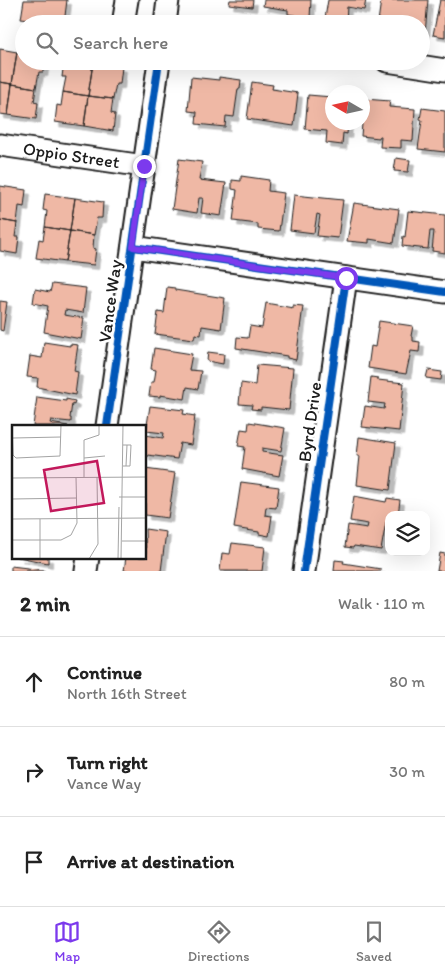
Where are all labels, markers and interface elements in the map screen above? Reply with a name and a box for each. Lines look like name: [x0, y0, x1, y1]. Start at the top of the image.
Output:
search box: [15, 15, 430, 70]
icon: search: [33, 29, 61, 57]
text: Search here: [73, 31, 168, 54]
north arrow: [325, 85, 370, 130]
street label: Oppio Street: [21, 137, 121, 173]
route end: [133, 155, 156, 178]
street label: Vance Way: [93, 258, 127, 344]
route start: [335, 267, 358, 290]
street label: Byrd Drive: [293, 381, 327, 463]
inset map: [12, 425, 146, 558]
map controls: [385, 511, 430, 556]
button: layers: [385, 511, 430, 556]
text: 2 min: [20, 591, 70, 616]
text: Walk · 110 m: [338, 594, 425, 613]
text: Continue: [67, 661, 142, 684]
icon: ahead: [20, 668, 48, 696]
text: 80 m: [389, 672, 425, 691]
text: North 16th Street: [67, 684, 187, 703]
text: Turn right: [67, 751, 148, 774]
icon: right: [20, 758, 48, 786]
text: 30 m: [389, 762, 425, 781]
text: Vance Way: [67, 774, 141, 793]
icon: arrive: [20, 848, 48, 876]
text: Arrive at destination: [67, 850, 234, 873]
tab: Map: [53, 918, 81, 965]
tab: Directions: [188, 918, 249, 965]
tab: Saved: [356, 918, 392, 965]

